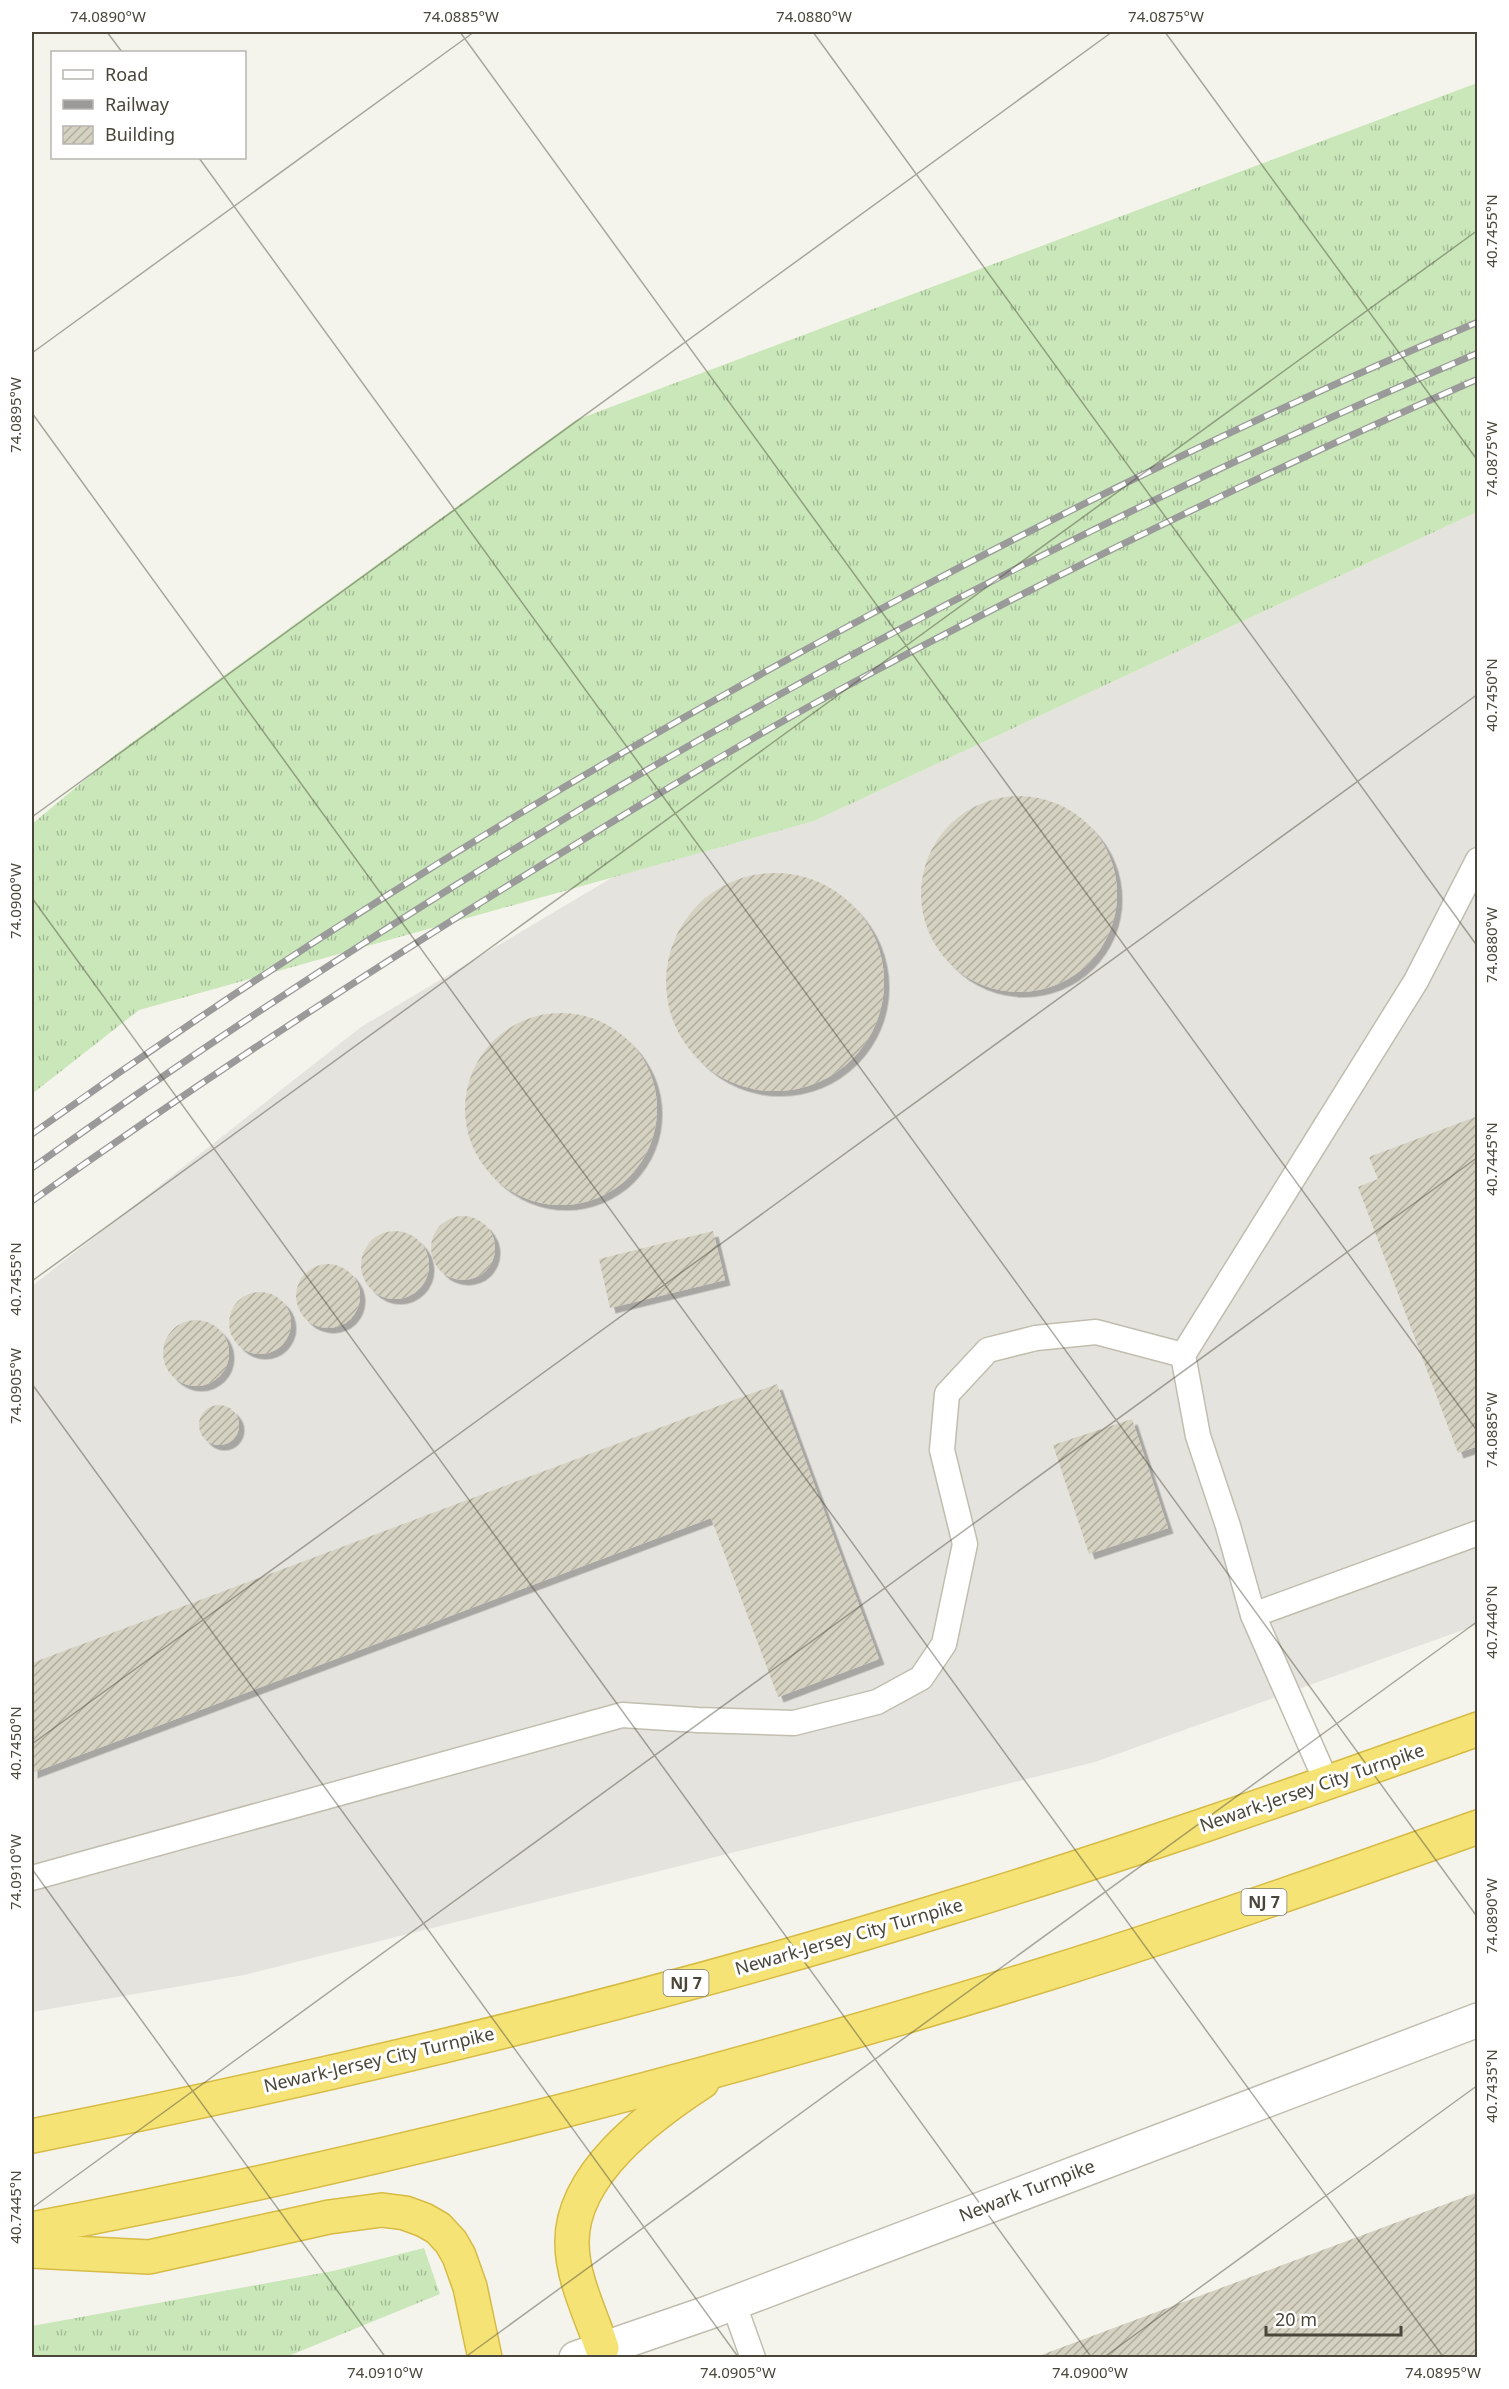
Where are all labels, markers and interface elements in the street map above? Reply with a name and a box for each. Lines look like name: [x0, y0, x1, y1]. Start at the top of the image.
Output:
text: 74.0890°W: [70, 6, 146, 26]
text: 74.0885°W: [423, 6, 499, 26]
text: 74.0880°W: [776, 6, 852, 26]
text: 74.0875°W: [1128, 6, 1204, 26]
legend: [51, 51, 246, 159]
text: Road: [105, 62, 148, 86]
text: Railway: [105, 92, 170, 116]
text: Building: [105, 122, 175, 146]
text: 40.7455°N: [1481, 194, 1501, 268]
text: 74.0895°W: [5, 377, 25, 453]
text: 74.0875°W: [1481, 421, 1501, 497]
text: 40.7450°N: [1481, 658, 1501, 732]
text: 74.0900°W: [5, 863, 25, 939]
text: 74.0880°W: [1481, 907, 1501, 983]
text: 40.7445°N: [1481, 1122, 1501, 1196]
text: 40.7455°N: [5, 1242, 25, 1316]
text: 74.0905°W: [5, 1348, 25, 1424]
text: 74.0885°W: [1481, 1392, 1501, 1468]
text: 40.7440°N: [1481, 1585, 1501, 1659]
text: 40.7450°N: [5, 1706, 25, 1780]
street label: Newark-Jersey City Turnpike: [1196, 1737, 1427, 1837]
text: 74.0910°W: [5, 1834, 25, 1910]
text: 74.0890°W: [1481, 1878, 1501, 1954]
road number: NJ 7: [1242, 1889, 1286, 1915]
street label: Newark-Jersey City Turnpike: [732, 1892, 965, 1980]
road number: NJ 7: [664, 1970, 708, 1996]
street label: Newark-Jersey City Turnpike: [261, 2021, 496, 2097]
text: 40.7435°N: [1481, 2049, 1501, 2123]
street label: Newark Turnpike: [955, 2153, 1098, 2227]
text: 40.7445°N: [5, 2170, 25, 2244]
scale bar: [1266, 2299, 1401, 2337]
text: 20 m: [1275, 2307, 1317, 2331]
text: 74.0910°W: [347, 2362, 423, 2382]
text: 74.0905°W: [700, 2362, 776, 2382]
text: 74.0900°W: [1052, 2362, 1128, 2382]
text: 74.0895°W: [1405, 2362, 1481, 2382]

